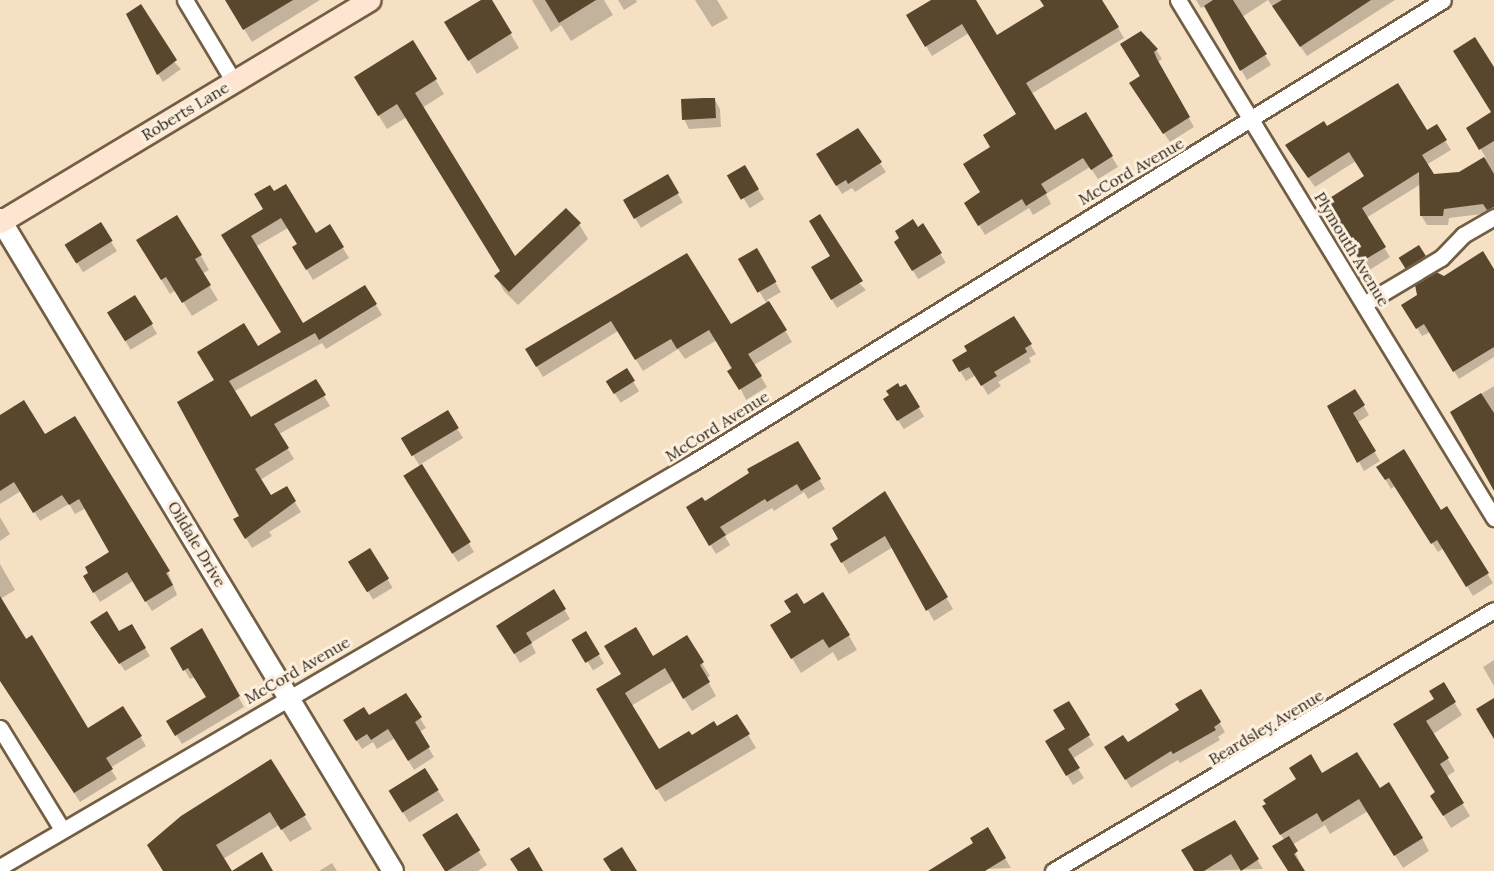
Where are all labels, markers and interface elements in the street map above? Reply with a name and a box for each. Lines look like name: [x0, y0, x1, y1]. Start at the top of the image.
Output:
street label: Roberts Lane: [138, 77, 232, 145]
street label: McCord Avenue: [1075, 133, 1187, 209]
street label: Plymouth Avenue: [1310, 188, 1394, 310]
street label: McCord Avenue: [662, 386, 772, 466]
street label: Oildale Drive: [164, 498, 230, 590]
street label: McCord Avenue: [241, 632, 353, 708]
street label: Beardsley Avenue: [1205, 685, 1327, 769]

